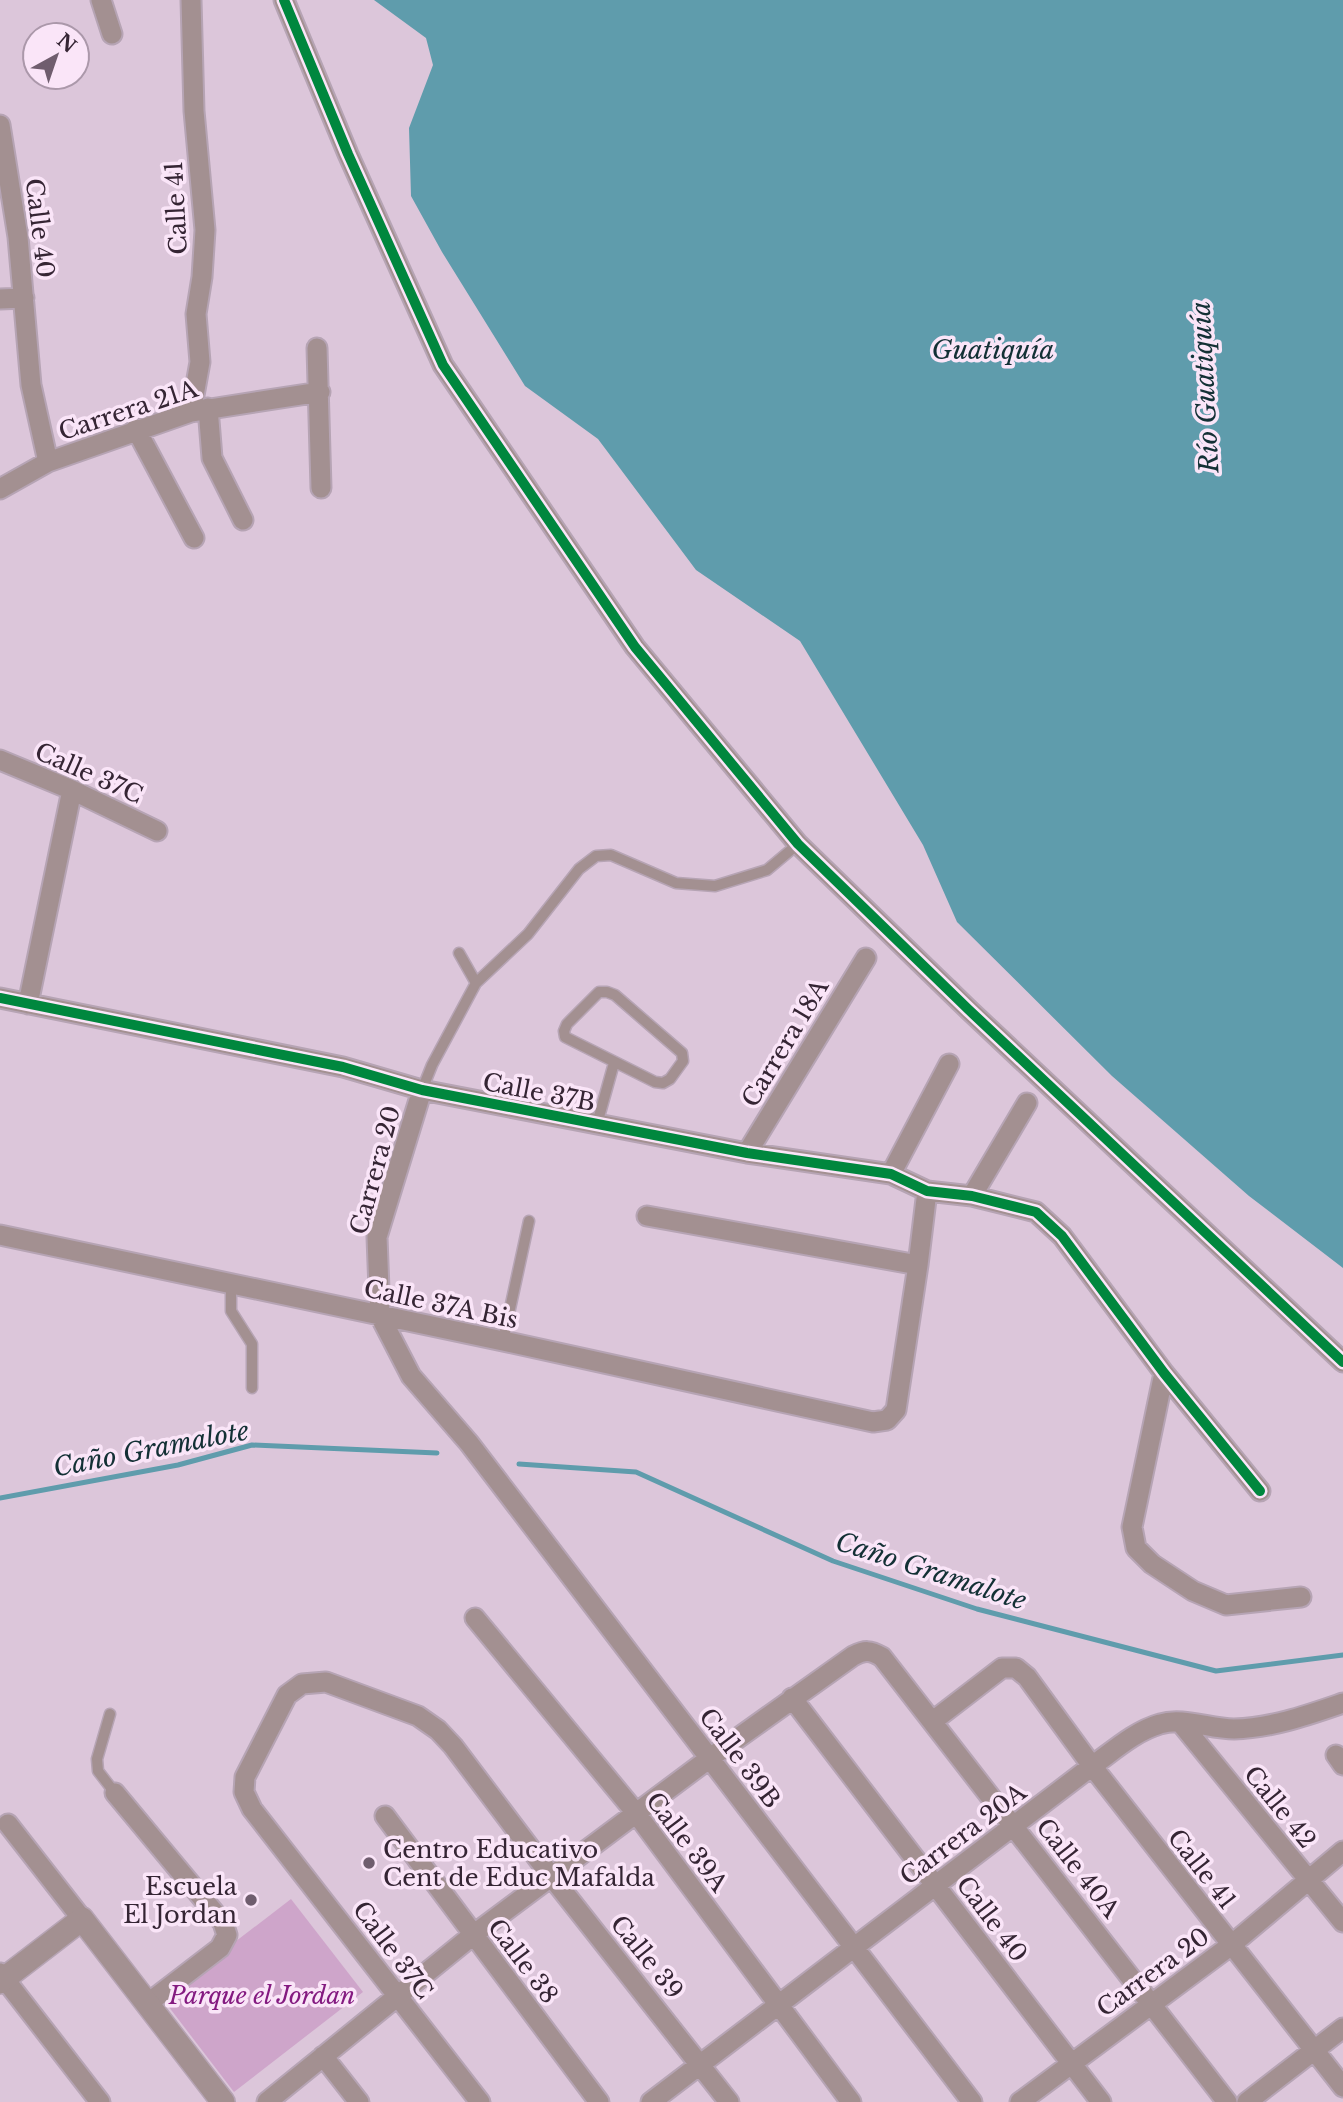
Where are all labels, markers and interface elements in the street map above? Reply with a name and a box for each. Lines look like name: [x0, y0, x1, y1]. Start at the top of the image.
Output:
north arrow: [21, 21, 91, 91]
text: N: [52, 29, 81, 58]
street label: Calle 41: [159, 161, 193, 255]
street label: Calle 40: [20, 177, 60, 279]
water label: Río Guatiquía: [1185, 300, 1226, 475]
water label: Guatiquía: [932, 334, 1054, 366]
street label: Carrera 21A: [55, 374, 202, 446]
street label: Calle 37C: [31, 736, 147, 810]
street label: Carrera 18A: [735, 973, 835, 1112]
street label: Calle 37B: [480, 1067, 598, 1117]
street label: Carrera 20: [344, 1102, 406, 1238]
street label: Calle 37A Bis: [361, 1274, 521, 1334]
water label: Caño Gramalote: [50, 1414, 252, 1484]
water label: Caño Gramalote: [832, 1525, 1031, 1617]
street label: Calle 39B: [693, 1702, 787, 1814]
street label: Calle 42: [1238, 1760, 1322, 1854]
street label: Carrera 20A: [894, 1777, 1032, 1891]
street label: Calle 39A: [640, 1787, 734, 1898]
street label: Calle 40A: [1030, 1813, 1126, 1924]
street label: Calle 41: [1162, 1823, 1242, 1915]
place label: Centro Educativo Cent de Educ Mafalda: [383, 1835, 655, 1892]
marker: Centro Educativo Cent de Educ Mafalda: [361, 1855, 377, 1871]
street label: Calle 40: [950, 1870, 1034, 1968]
place label: Escuela El Jordan: [123, 1872, 238, 1929]
marker: Escuela El Jordan: [243, 1892, 259, 1908]
street label: Calle 37C: [347, 1895, 439, 2005]
street label: Calle 39: [605, 1909, 689, 2005]
street label: Calle 38: [482, 1913, 564, 2009]
street label: Carrera 20: [1091, 1921, 1215, 2023]
park label: Parque el Jordan: [168, 1981, 355, 2010]

